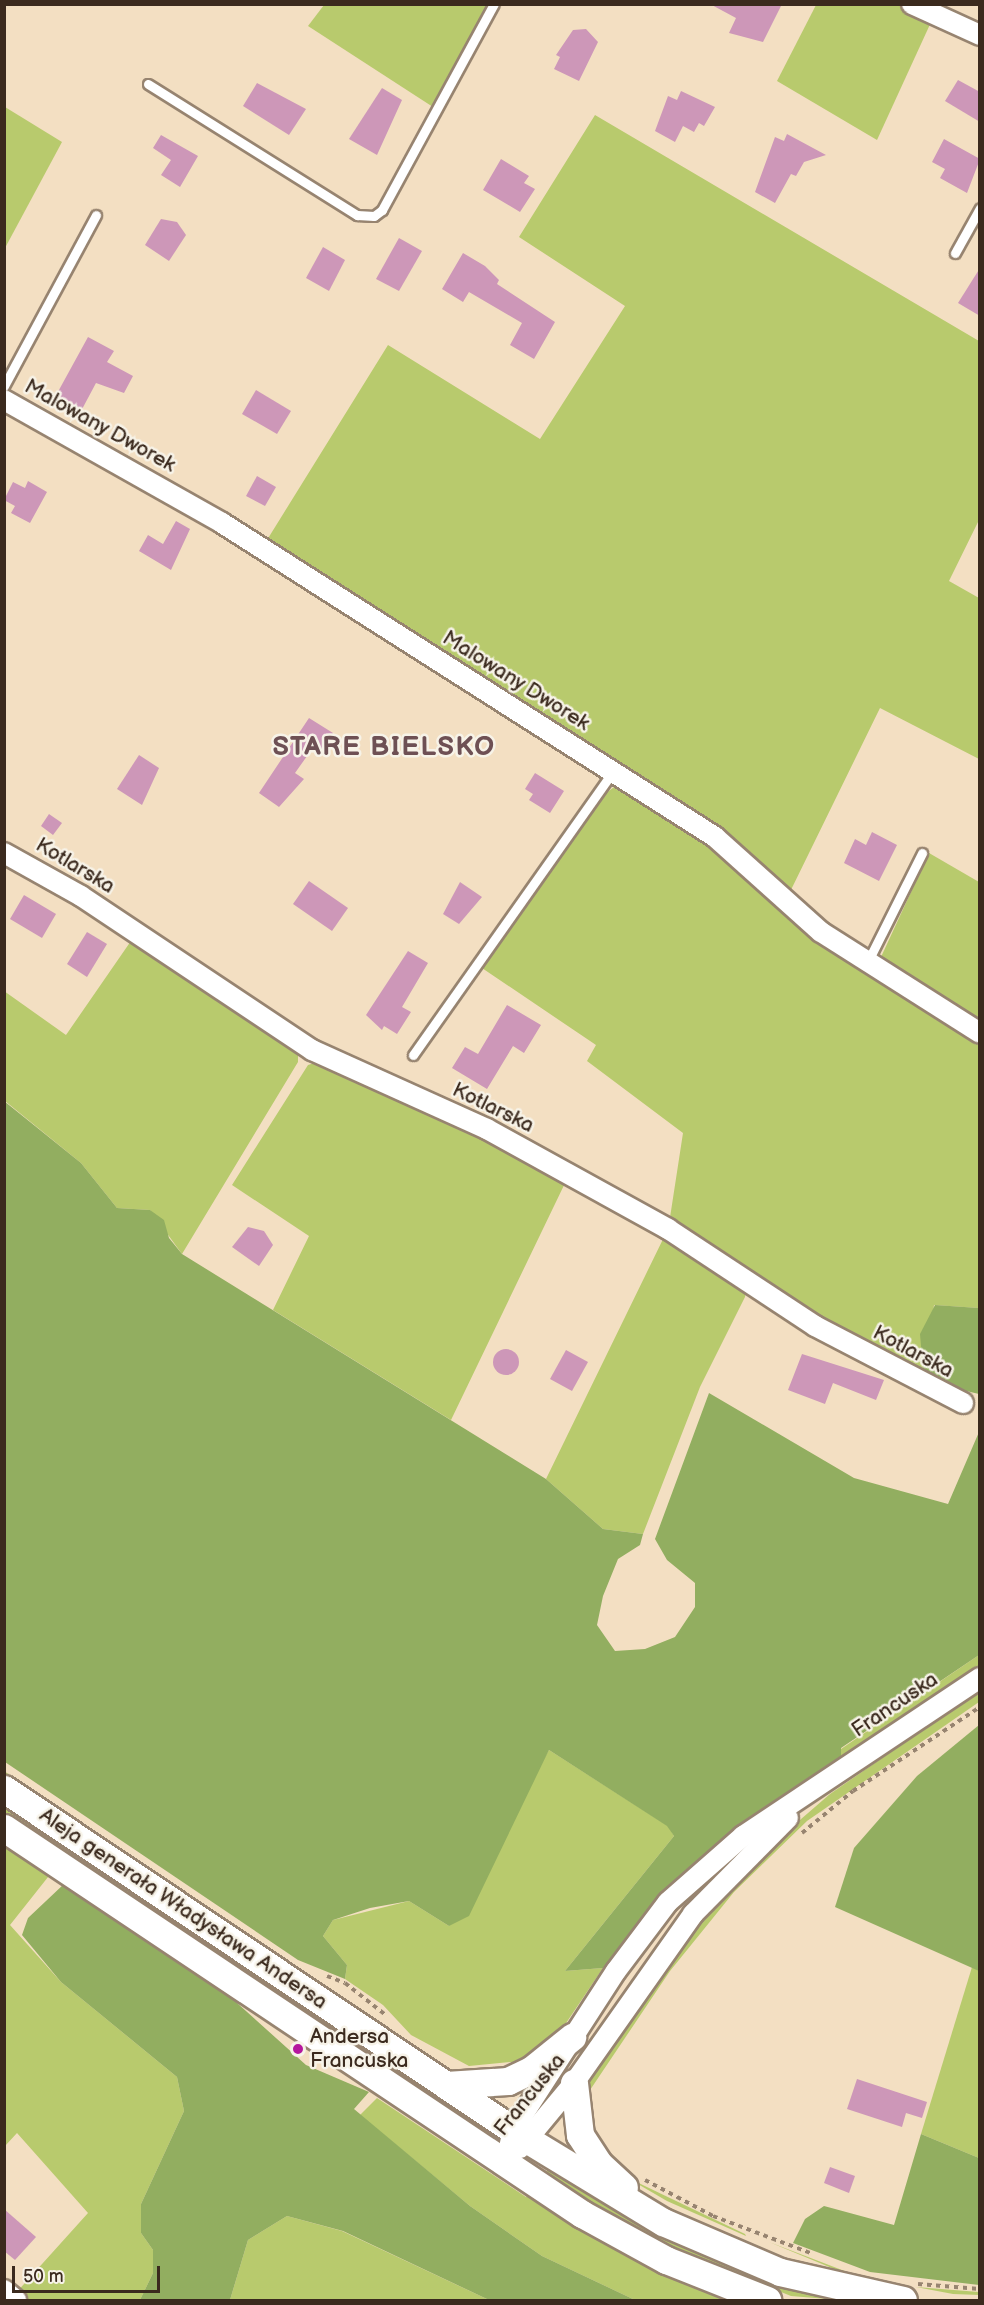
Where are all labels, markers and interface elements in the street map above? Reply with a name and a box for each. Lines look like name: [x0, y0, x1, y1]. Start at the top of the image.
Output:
street label: Malowany Dworek: [19, 374, 181, 478]
street label: Malowany Dworek: [437, 625, 595, 737]
district label: STARE BIELSKO: [272, 732, 496, 764]
street label: Kotlarska: [31, 833, 119, 899]
street label: Kotlarska: [448, 1077, 538, 1139]
street label: Kotlarska: [868, 1320, 958, 1384]
street label: Francuska: [847, 1667, 943, 1743]
street label: Aleja generała Władysława Andersa: [34, 1803, 332, 2015]
place label: Andersa Francuska: [310, 2024, 408, 2074]
marker: Andersa Francuska: [291, 2042, 305, 2056]
street label: Francuska: [489, 2049, 571, 2141]
scale bar: [15, 2254, 164, 2292]
text: 50 m: [23, 2266, 64, 2287]

